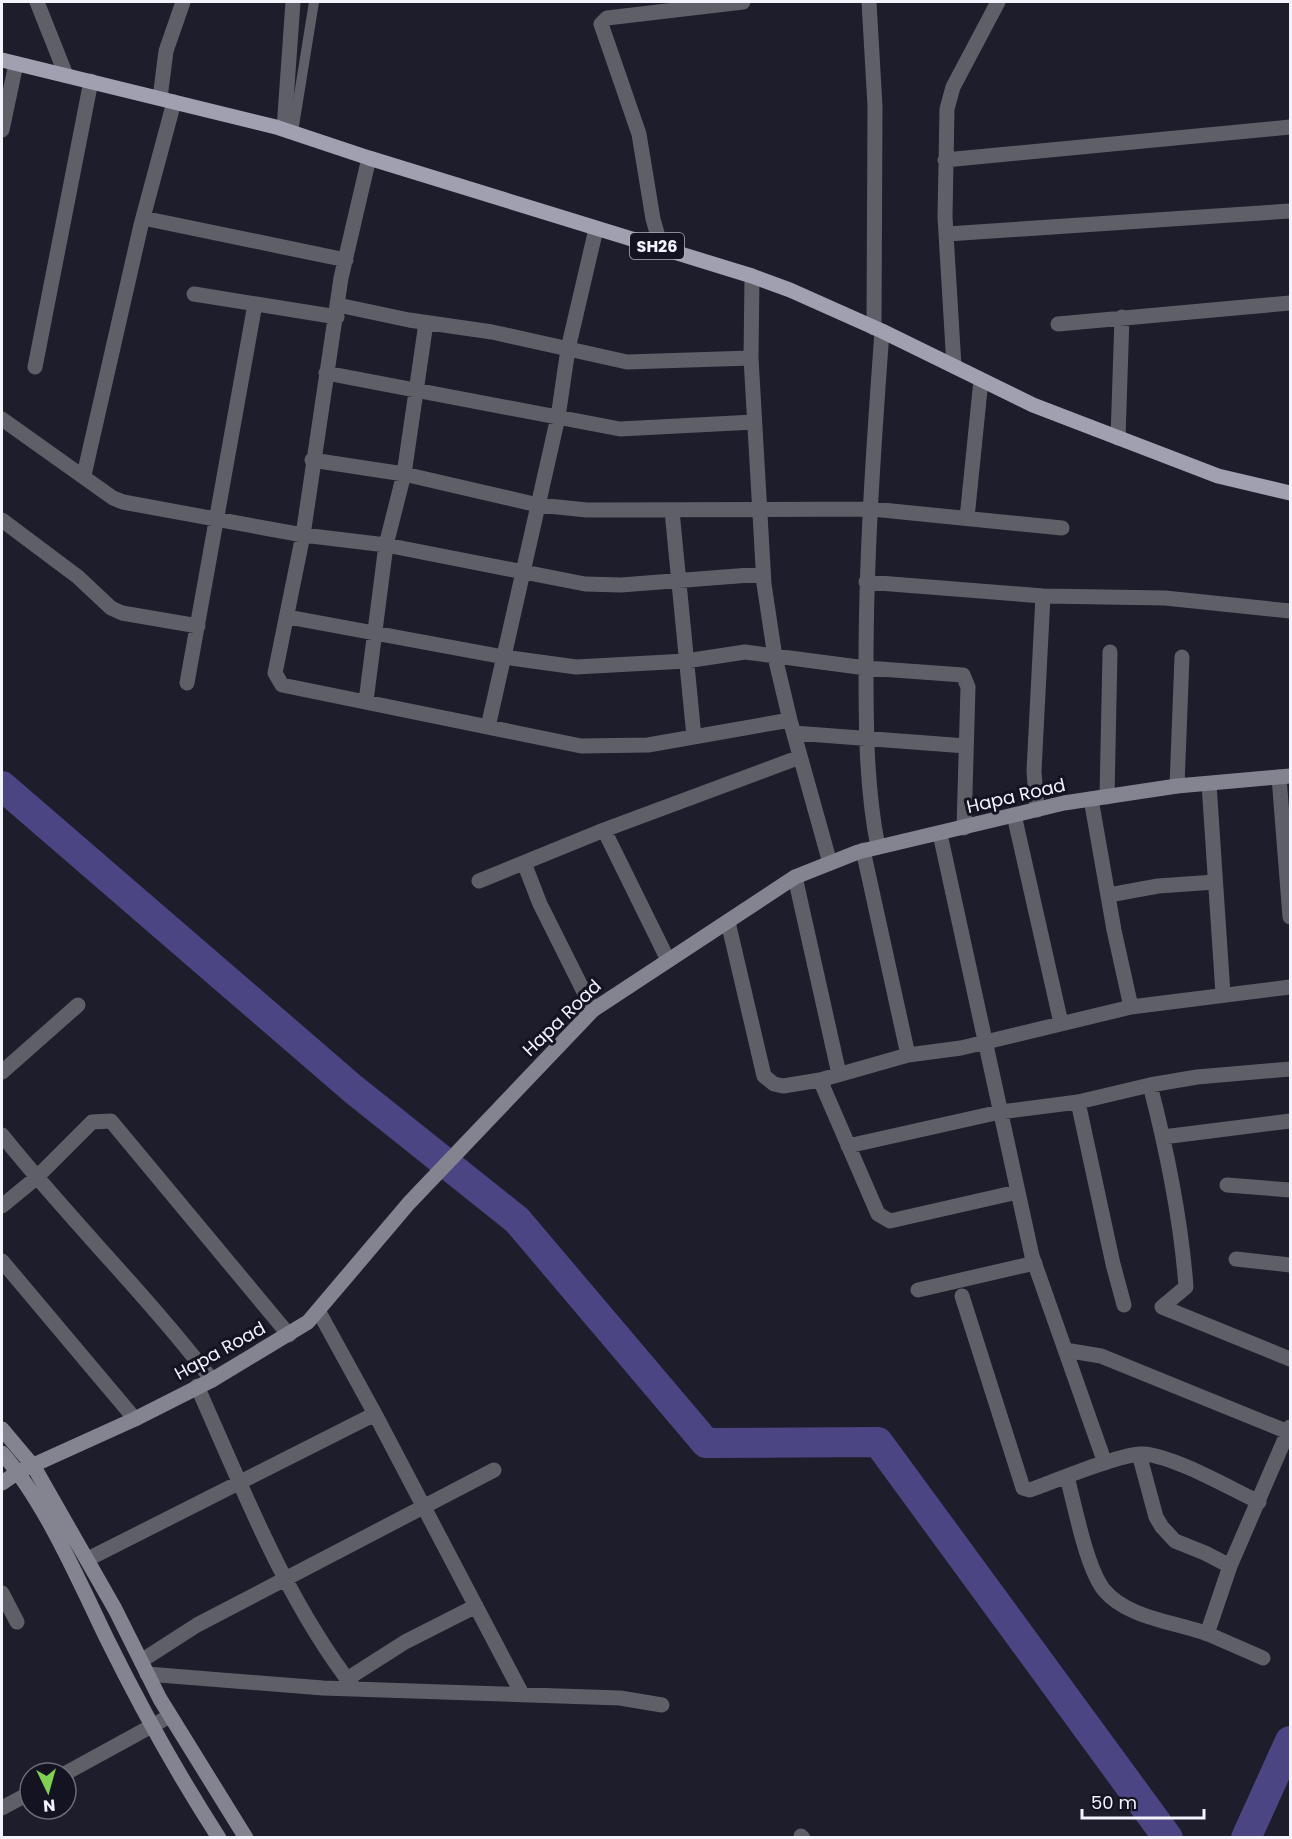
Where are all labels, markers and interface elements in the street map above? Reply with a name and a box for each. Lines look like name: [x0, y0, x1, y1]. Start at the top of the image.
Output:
road number: SH26: [630, 233, 684, 259]
street label: Hapa Road: [964, 772, 1068, 819]
street label: Hapa Road: [517, 974, 607, 1062]
street label: Hapa Road: [170, 1315, 270, 1386]
north arrow: [18, 1761, 78, 1821]
scale bar: [1082, 1782, 1204, 1820]
text: 50 m: [1091, 1790, 1137, 1815]
text: N: [42, 1793, 56, 1817]

